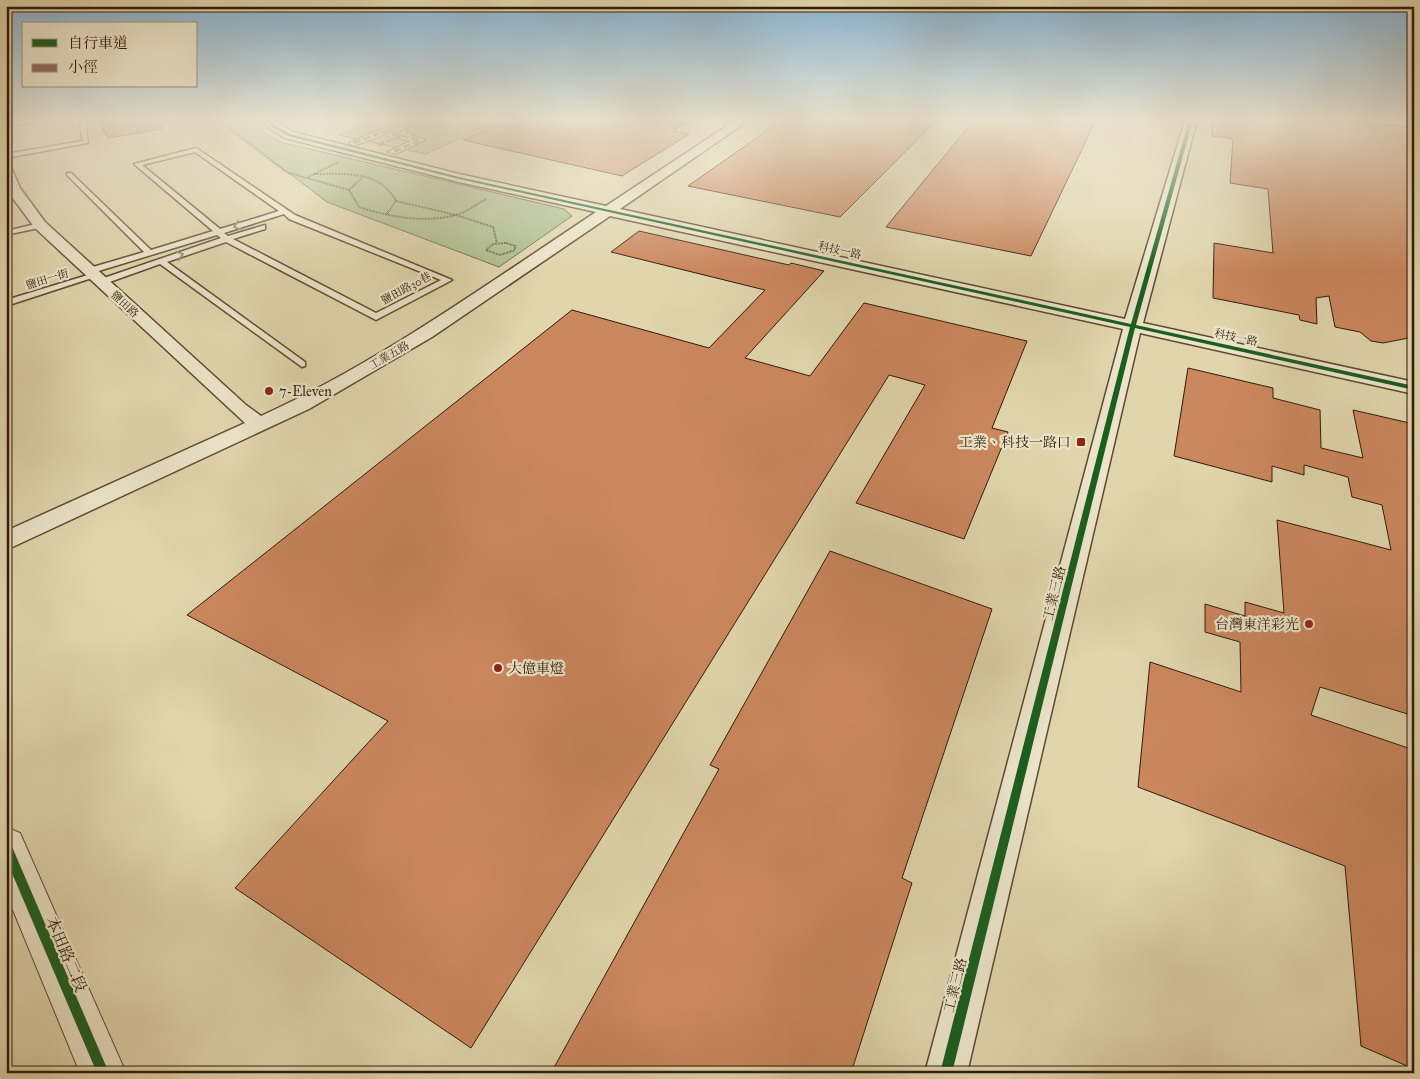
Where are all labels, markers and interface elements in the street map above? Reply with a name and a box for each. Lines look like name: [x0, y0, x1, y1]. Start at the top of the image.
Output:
legend: [22, 22, 198, 88]
text: 自行車道: [68, 34, 128, 52]
text: 小徑: [68, 58, 98, 76]
one-way arrow: [234, 221, 242, 231]
street label: 科技一路: [817, 239, 863, 262]
one-way arrow: [175, 251, 184, 261]
street label: 鹽田一街: [24, 267, 70, 292]
street label: 鹽田路30巷: [379, 270, 433, 307]
street label: 鹽田路: [108, 288, 141, 320]
street label: 科技一路: [1213, 327, 1259, 348]
street label: 工業五路: [367, 339, 412, 372]
place label: 7-Eleven: [279, 383, 332, 400]
marker: 7-Eleven: [263, 385, 275, 397]
place label: 工業、科技一路口: [959, 434, 1071, 451]
marker: 工業、科技一路口: [1075, 436, 1087, 448]
street label: 工業三路: [1039, 564, 1070, 622]
place label: 台灣東洋彩光: [1215, 616, 1299, 633]
marker: 台灣東洋彩光: [1303, 618, 1315, 630]
place label: 大億車燈: [508, 660, 564, 677]
marker: 大億車燈: [492, 662, 504, 674]
street label: 本田路二段: [42, 914, 91, 995]
street label: 工業三路: [940, 956, 971, 1014]

